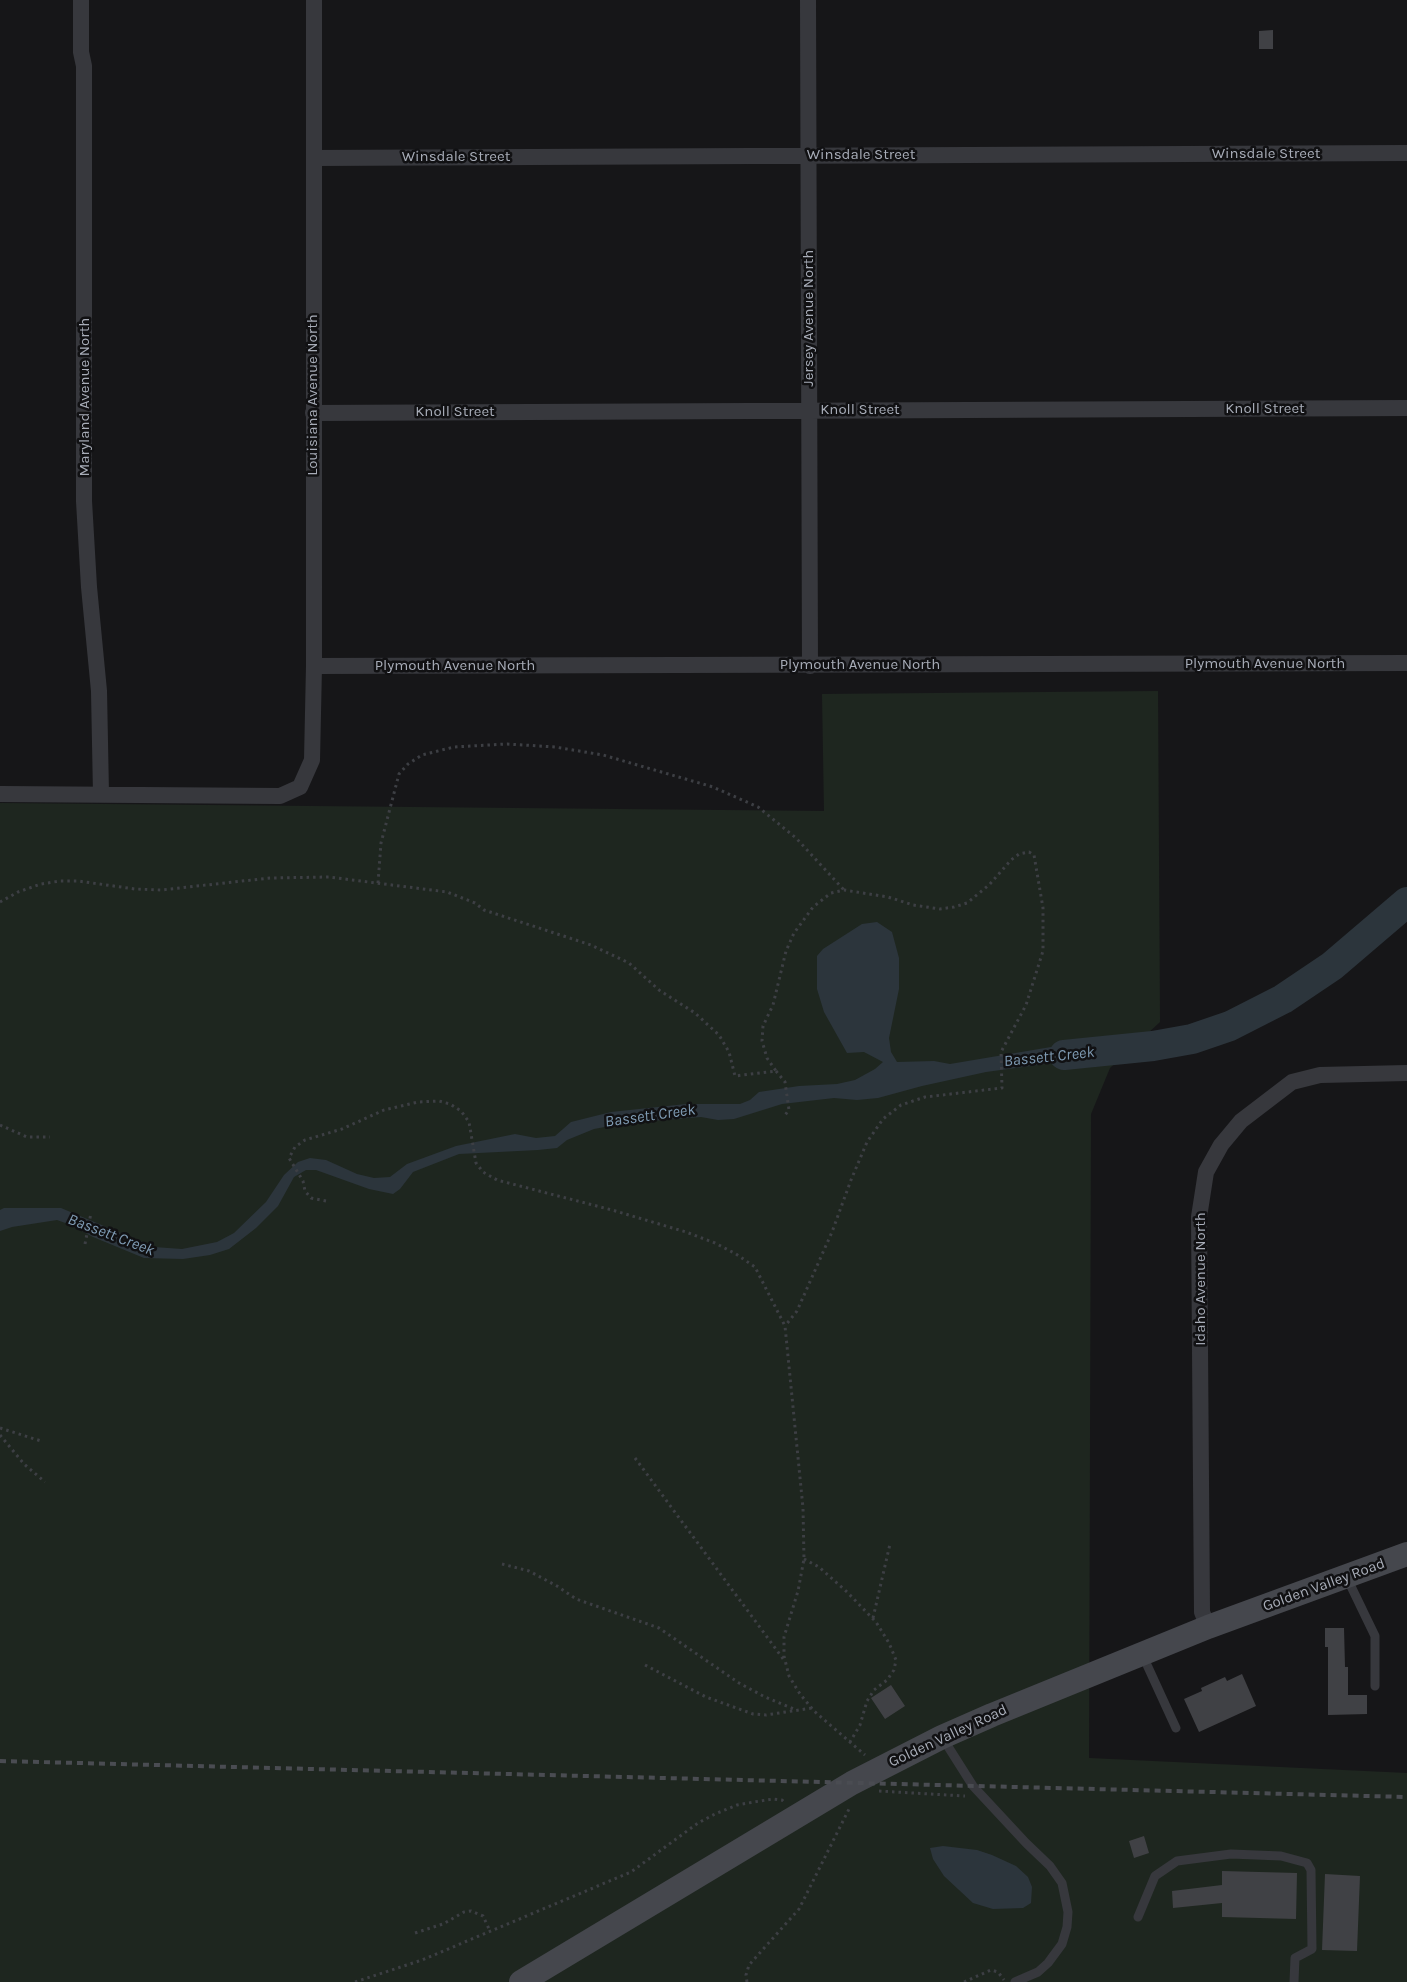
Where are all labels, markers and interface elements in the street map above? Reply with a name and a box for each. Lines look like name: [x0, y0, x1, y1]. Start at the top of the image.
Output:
street label: Winsdale Street: [1212, 145, 1320, 163]
street label: Winsdale Street: [807, 146, 915, 164]
street label: Winsdale Street: [402, 148, 510, 166]
street label: Jersey Avenue North: [800, 250, 818, 386]
street label: Louisiana Avenue North: [304, 314, 322, 476]
street label: Maryland Avenue North: [76, 318, 94, 476]
street label: Knoll Street: [1225, 400, 1305, 418]
street label: Knoll Street: [820, 401, 900, 419]
street label: Knoll Street: [415, 403, 495, 421]
street label: Plymouth Avenue North: [1185, 655, 1345, 673]
street label: Plymouth Avenue North: [780, 656, 940, 674]
street label: Plymouth Avenue North: [375, 657, 535, 675]
water label: Bassett Creek: [1003, 1043, 1095, 1071]
water label: Bassett Creek: [604, 1100, 696, 1132]
water label: Bassett Creek: [65, 1210, 157, 1260]
street label: Idaho Avenue North: [1192, 1212, 1210, 1346]
street label: Golden Valley Road: [1260, 1555, 1388, 1615]
street label: Golden Valley Road: [886, 1701, 1010, 1771]

